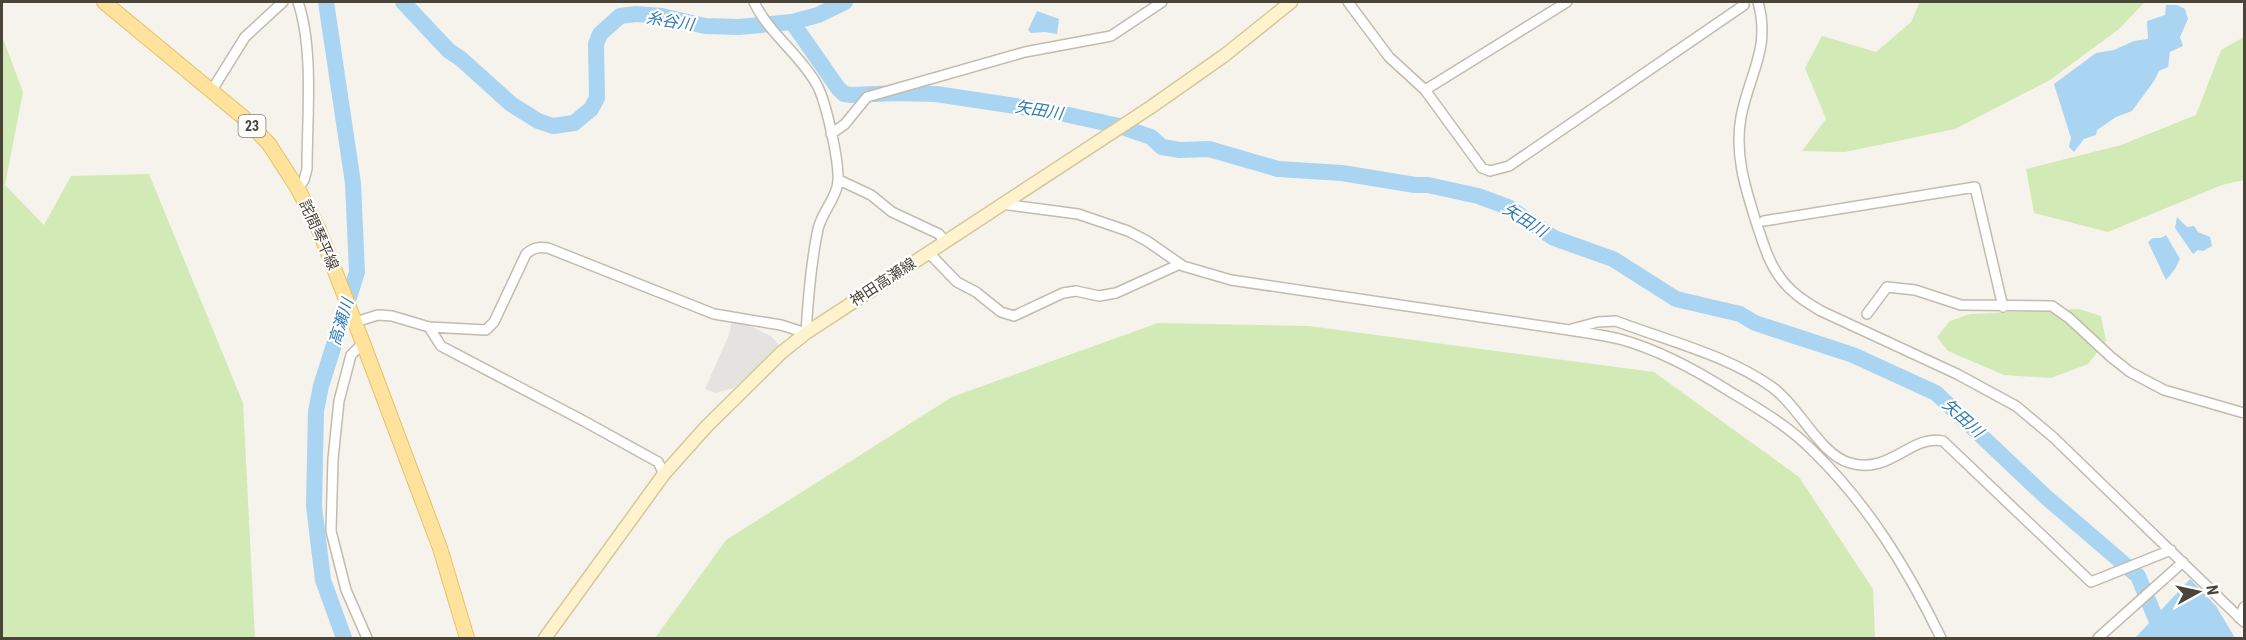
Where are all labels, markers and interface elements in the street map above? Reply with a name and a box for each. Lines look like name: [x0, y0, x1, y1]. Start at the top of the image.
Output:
water label: 糸谷川: [645, 8, 697, 34]
water label: 矢田川: [1014, 97, 1066, 123]
road number: 23: [238, 115, 266, 137]
street label: 詫間琴平線: [296, 197, 342, 273]
water label: 矢田川: [1500, 199, 1552, 242]
street label: 神田高瀬線: [847, 254, 919, 310]
water label: 高瀬川: [325, 294, 358, 348]
water label: 矢田川: [1939, 395, 1989, 442]
north arrow: [2168, 562, 2228, 622]
text: N: [2202, 584, 2222, 596]

